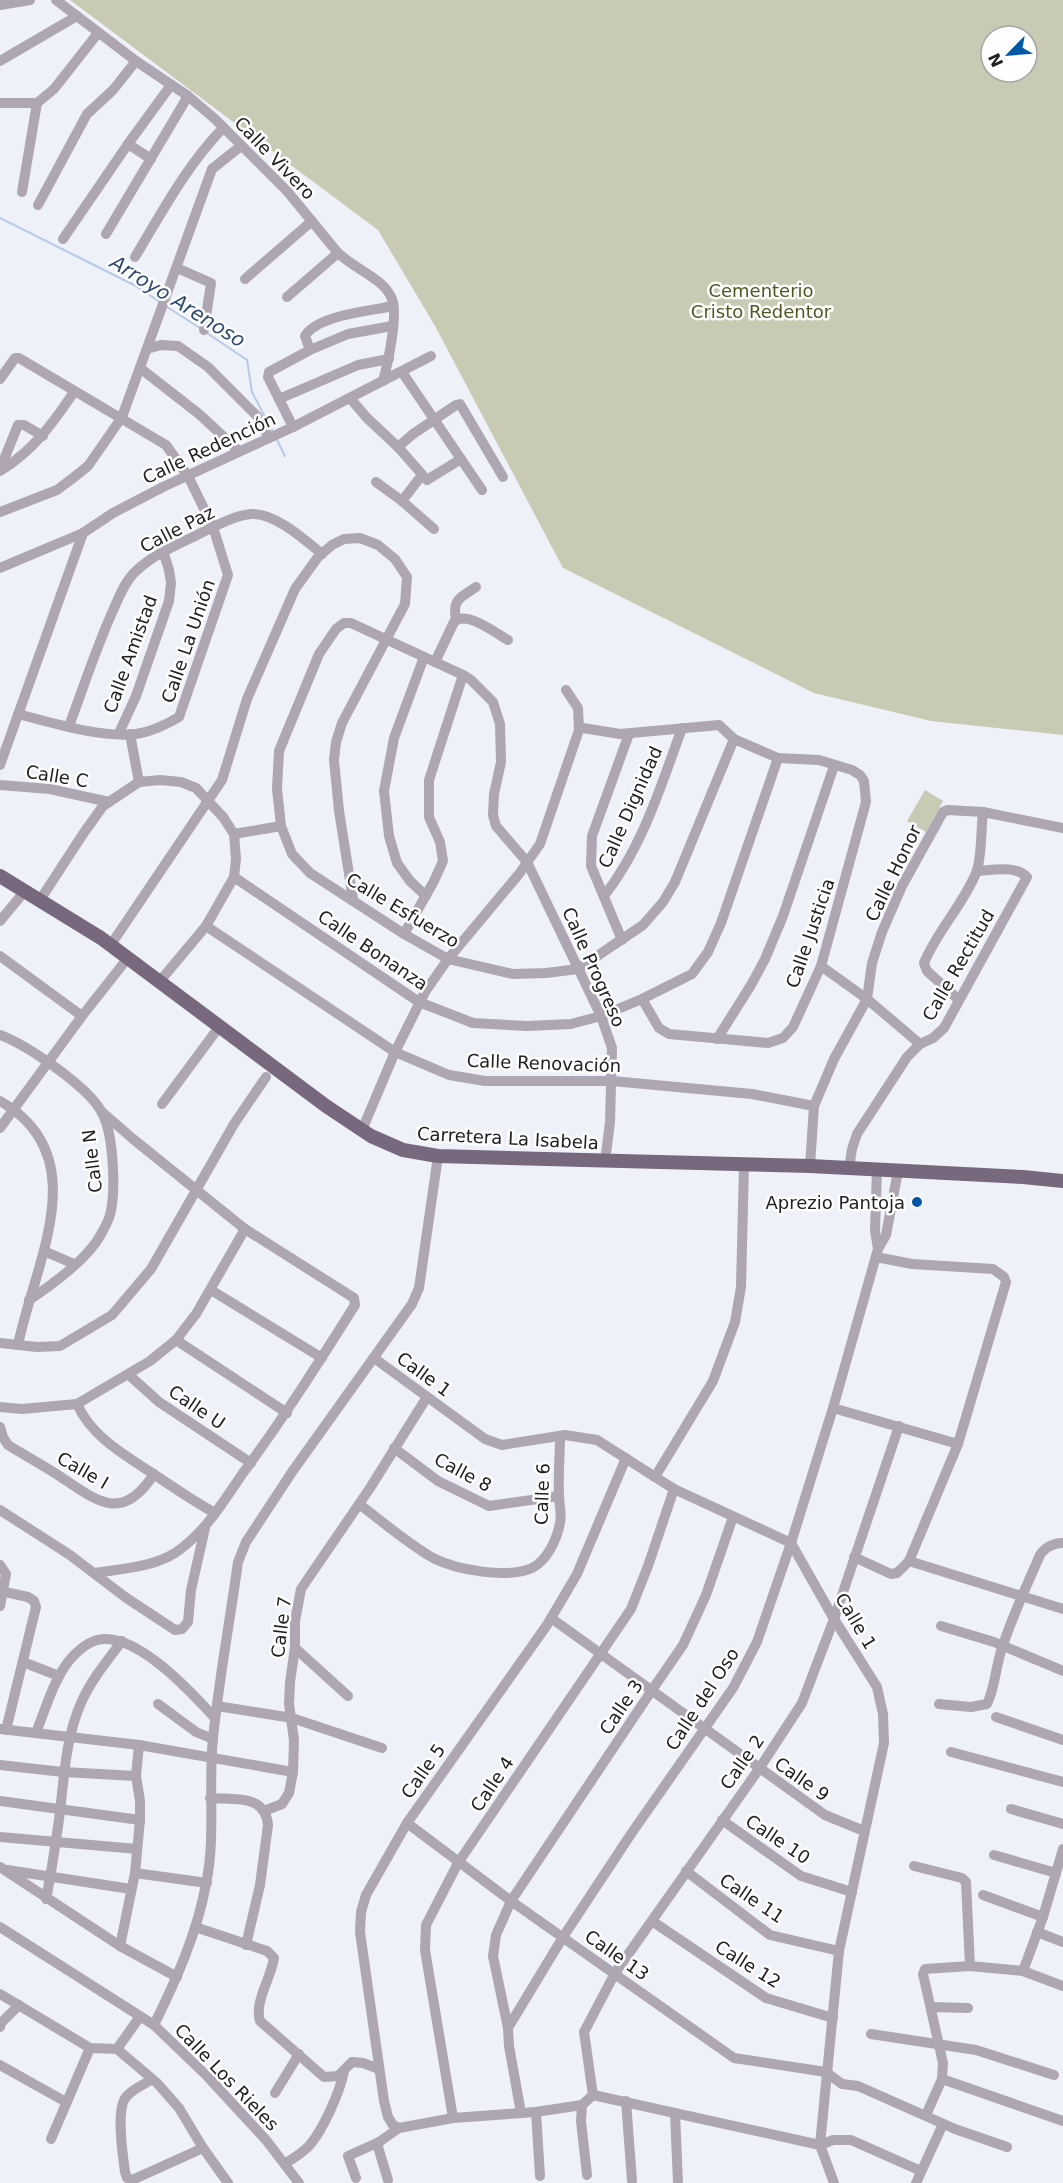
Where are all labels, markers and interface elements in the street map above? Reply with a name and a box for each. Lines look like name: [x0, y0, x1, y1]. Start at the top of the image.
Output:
north arrow: [979, 24, 1039, 84]
text: N: [984, 50, 1007, 70]
street label: Calle Vivero: [230, 112, 320, 204]
water label: Arroyo Arenoso: [104, 249, 250, 352]
park label: Cementerio Cristo Redentor: [691, 280, 832, 322]
street label: Calle Redención: [139, 408, 279, 488]
street label: Calle Paz: [136, 501, 218, 557]
street label: Calle La Unión: [157, 577, 219, 705]
street label: Calle Amistad: [99, 592, 161, 716]
street label: Calle Dignidad: [594, 743, 666, 871]
street label: Calle C: [24, 761, 90, 791]
street label: Calle Honor: [861, 821, 926, 925]
street label: Calle Esfuerzo: [343, 868, 463, 952]
street label: Calle Justicia: [781, 875, 839, 991]
street label: Calle Progreso: [558, 904, 630, 1030]
street label: Calle Bonanza: [314, 905, 432, 995]
street label: Calle Rectitud: [918, 906, 998, 1024]
street label: Calle Renovación: [466, 1050, 622, 1076]
street label: Carretera La Isabela: [417, 1123, 599, 1153]
street label: Calle N: [78, 1128, 106, 1194]
place label: Aprezio Pantoja: [765, 1192, 905, 1213]
marker: Aprezio Pantoja: [910, 1195, 924, 1209]
street label: Calle 1: [393, 1347, 455, 1401]
street label: Calle U: [165, 1381, 229, 1433]
street label: Calle I: [54, 1447, 112, 1493]
street label: Calle 8: [431, 1448, 495, 1496]
street label: Calle 6: [530, 1463, 554, 1525]
street label: Calle 1: [831, 1589, 881, 1653]
street label: Calle 7: [267, 1595, 295, 1659]
street label: Calle del Oso: [661, 1644, 743, 1754]
street label: Calle 3: [595, 1675, 647, 1739]
street label: Calle 2: [716, 1731, 768, 1793]
street label: Calle 5: [397, 1740, 449, 1802]
street label: Calle 4: [466, 1752, 518, 1816]
street label: Calle 9: [771, 1753, 833, 1805]
street label: Calle 10: [742, 1810, 814, 1868]
street label: Calle 11: [716, 1869, 788, 1927]
street label: Calle 13: [581, 1925, 653, 1985]
street label: Calle 12: [711, 1936, 785, 1992]
street label: Calle Los Rieles: [171, 2019, 283, 2135]

